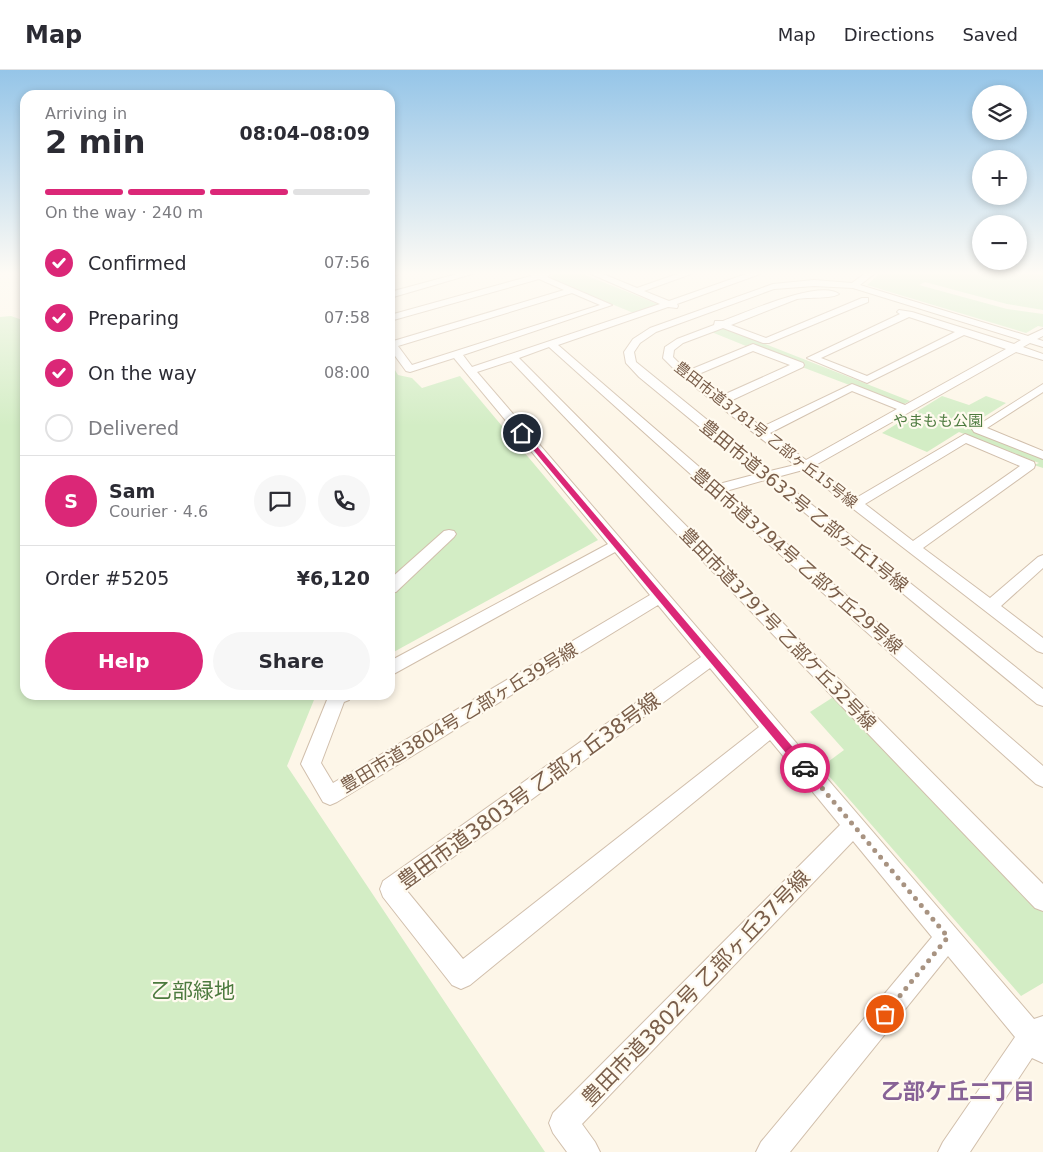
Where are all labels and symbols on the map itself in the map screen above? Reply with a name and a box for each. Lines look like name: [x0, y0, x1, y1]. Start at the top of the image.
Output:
street label: 豊田市道3781号 乙部ヶ丘15号線: [671, 358, 861, 512]
pin: [501, 412, 543, 454]
park label: やまもも公園: [893, 412, 983, 430]
street label: 豊田市道3632号 乙部ヶ丘1号線: [696, 415, 912, 596]
street label: 豊田市道3794号 乙部ケ丘29号線: [688, 463, 907, 658]
street label: 豊田市道3797号 乙部ケ丘32号線: [676, 523, 881, 734]
street label: 豊田市道3804号 乙部ヶ丘39号線: [337, 638, 581, 797]
street label: 豊田市道3803号 乙部ヶ丘38号線: [393, 688, 665, 894]
courier: [780, 743, 830, 793]
street label: 豊田市道3802号 乙部ヶ丘37号線: [577, 865, 815, 1111]
park label: 乙部緑地: [151, 979, 235, 1003]
pin: [864, 993, 906, 1035]
district label: 乙部ケ丘二丁目: [881, 1079, 1035, 1104]

